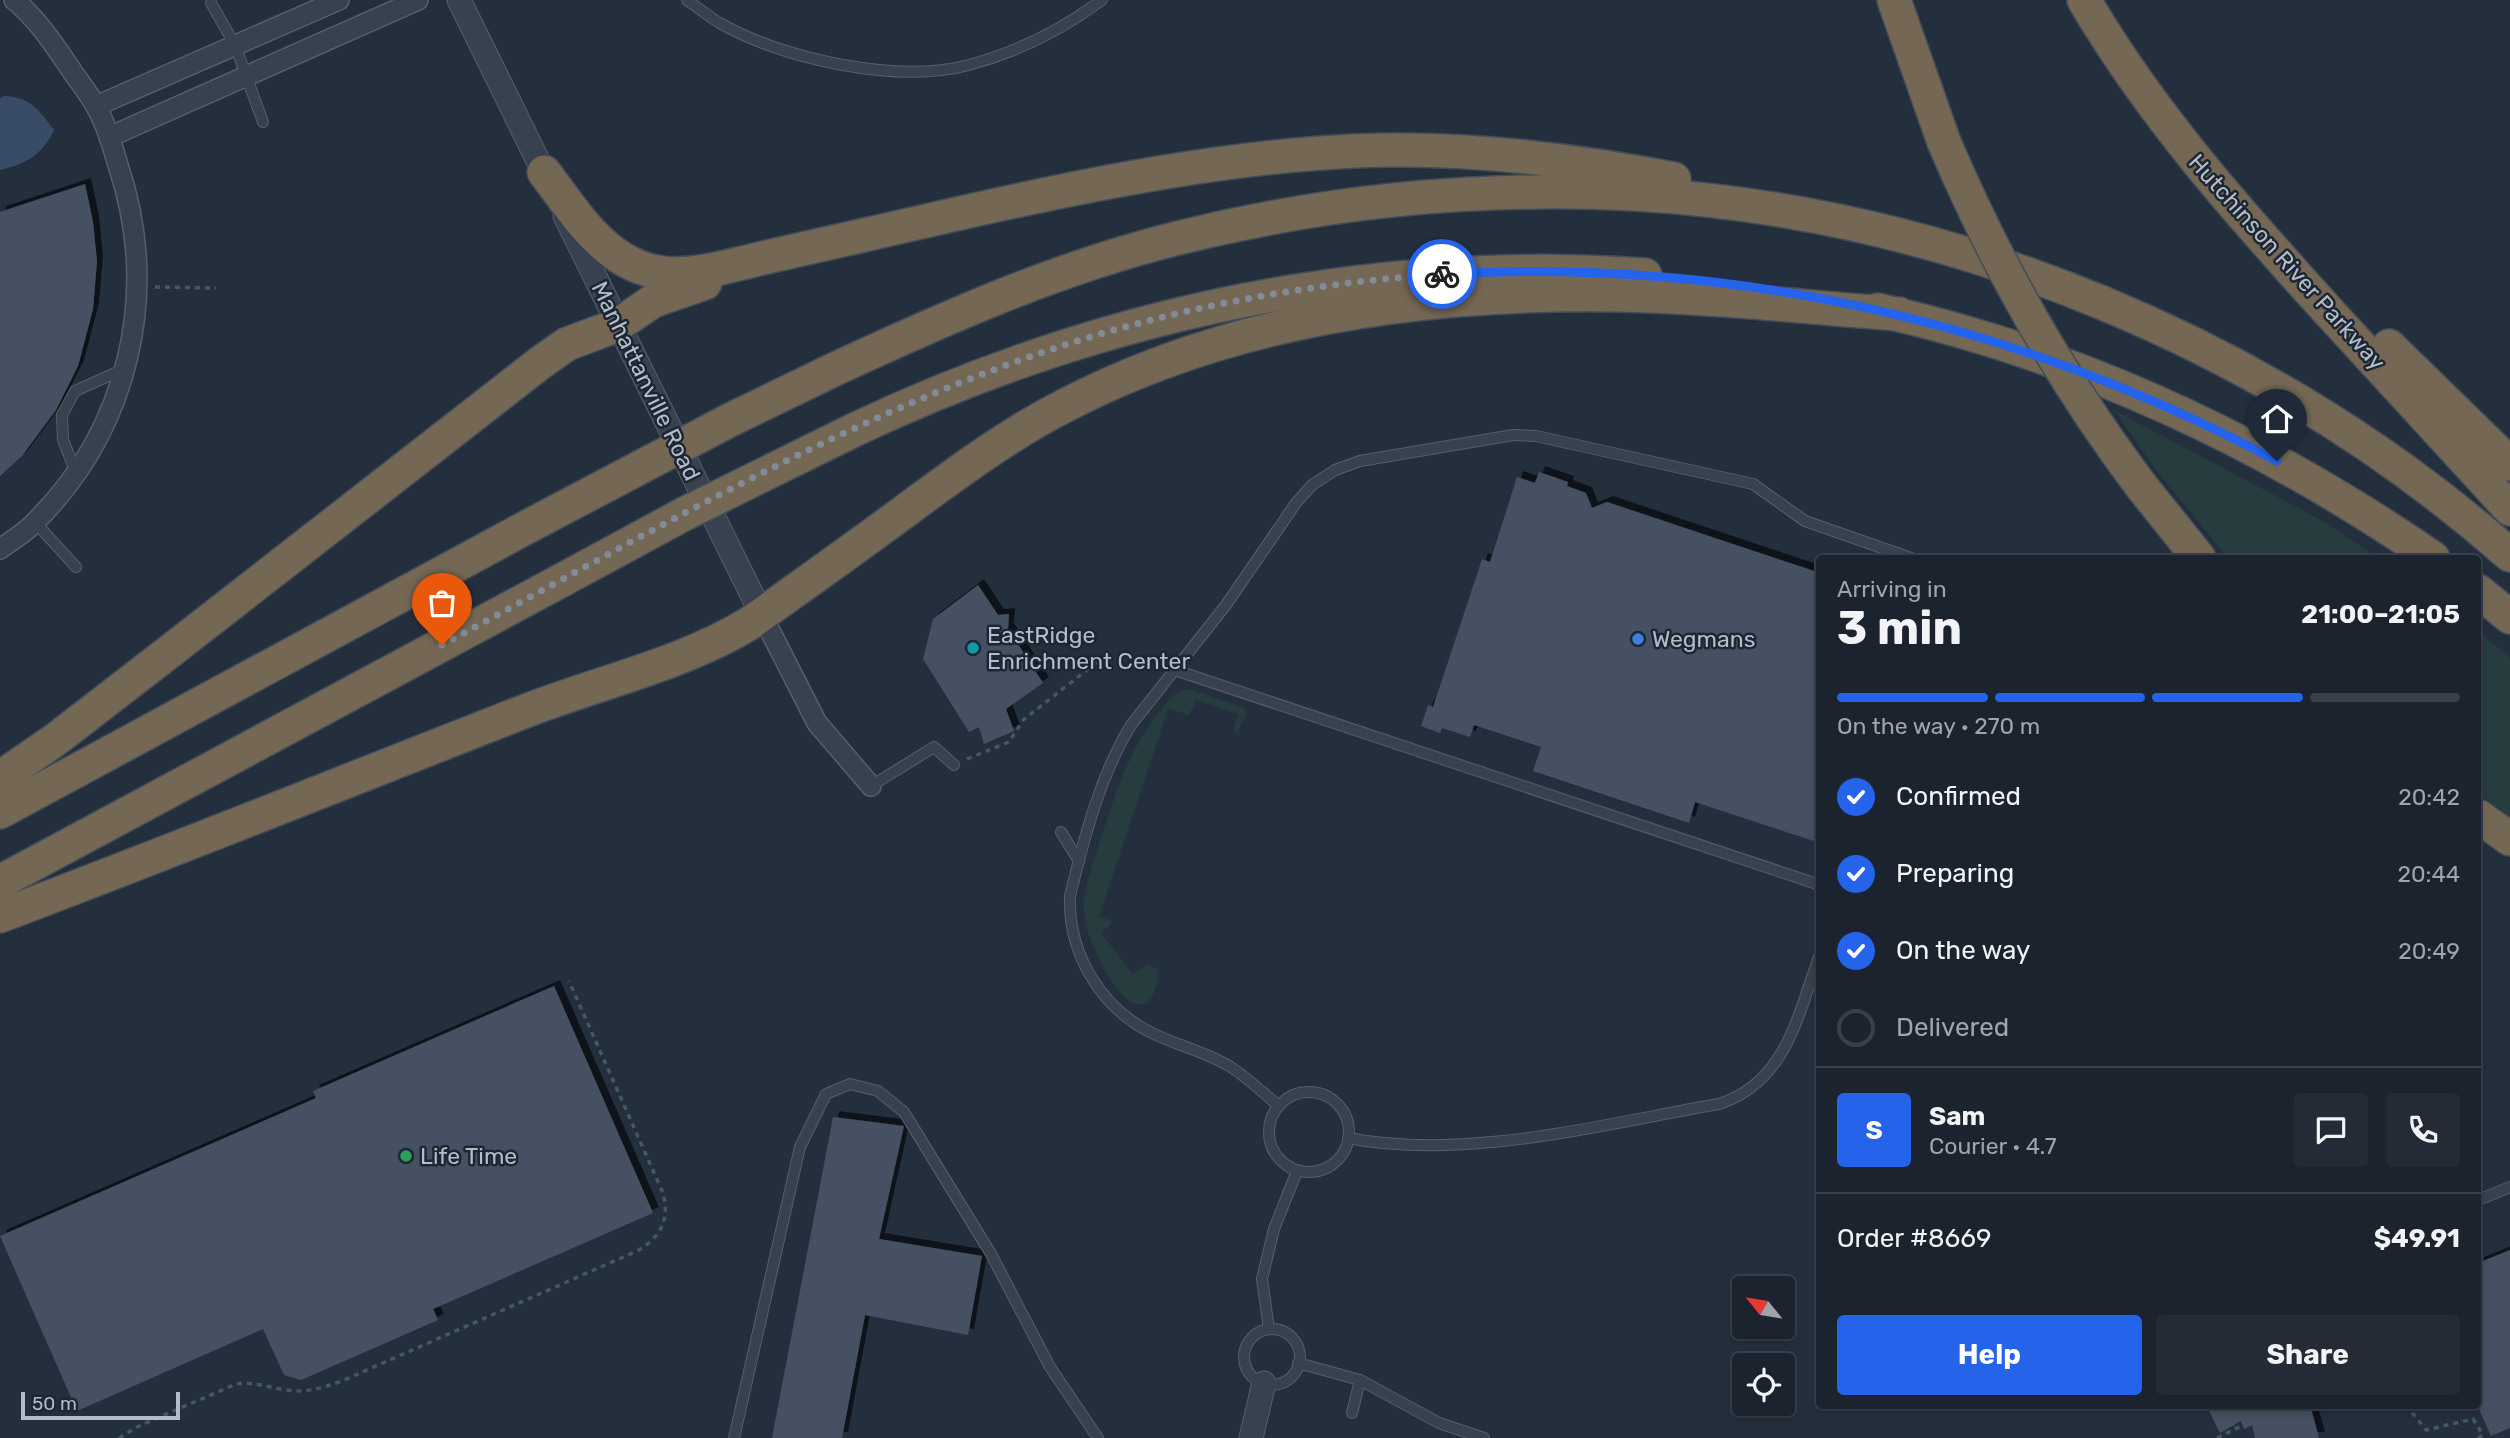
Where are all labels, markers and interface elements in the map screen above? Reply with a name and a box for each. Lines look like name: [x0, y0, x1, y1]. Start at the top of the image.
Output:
street label: Hutchinson River Parkway: [2183, 148, 2392, 376]
courier: [1407, 239, 1477, 309]
icon: bike: [1423, 255, 1461, 293]
street label: Manhattanville Road: [586, 277, 706, 485]
pin: [2247, 389, 2307, 461]
icon: home: [2258, 400, 2296, 438]
pin: [412, 573, 472, 645]
text: Arriving in: [1837, 575, 1947, 603]
icon: bag: [423, 584, 461, 622]
text: 21:00–21:05: [2301, 599, 2460, 630]
text: 3 min: [1837, 601, 1962, 656]
place label: EastRidge Enrichment Center: [987, 621, 1190, 675]
place label: Wegmans: [1652, 625, 1755, 653]
marker: Wegmans: [1630, 631, 1646, 647]
marker: EastRidge Enrichment Center: [965, 640, 981, 656]
text: On the way · 270 m: [1837, 712, 2040, 740]
icon: check: [1837, 778, 1875, 816]
text: Confirmed: [1896, 781, 2021, 812]
text: 20:42: [2398, 783, 2460, 811]
icon: check: [1837, 855, 1875, 893]
text: Preparing: [1896, 858, 2014, 889]
text: 20:44: [2397, 860, 2460, 888]
icon: check: [1837, 932, 1875, 970]
text: On the way: [1896, 935, 2030, 966]
text: 20:49: [2398, 937, 2460, 965]
text: Delivered: [1896, 1012, 2009, 1043]
button: chat: [2294, 1093, 2368, 1167]
button: phone: [2386, 1093, 2460, 1167]
text: Sam: [1929, 1101, 1985, 1132]
text: S: [1865, 1115, 1883, 1146]
text: Courier · 4.7: [1929, 1132, 2056, 1160]
place label: Life Time: [420, 1142, 517, 1170]
marker: Life Time: [398, 1148, 414, 1164]
text: Order #8669: [1837, 1223, 1991, 1254]
text: $49.91: [2374, 1223, 2460, 1254]
north arrow: [1732, 1276, 1796, 1339]
map controls: [1732, 1276, 1795, 1416]
button: Help: [1837, 1315, 2142, 1395]
button: Share: [2156, 1315, 2460, 1395]
button: locate: [1732, 1353, 1795, 1416]
scale bar: [21, 1389, 180, 1421]
text: 50 m: [32, 1392, 77, 1415]

